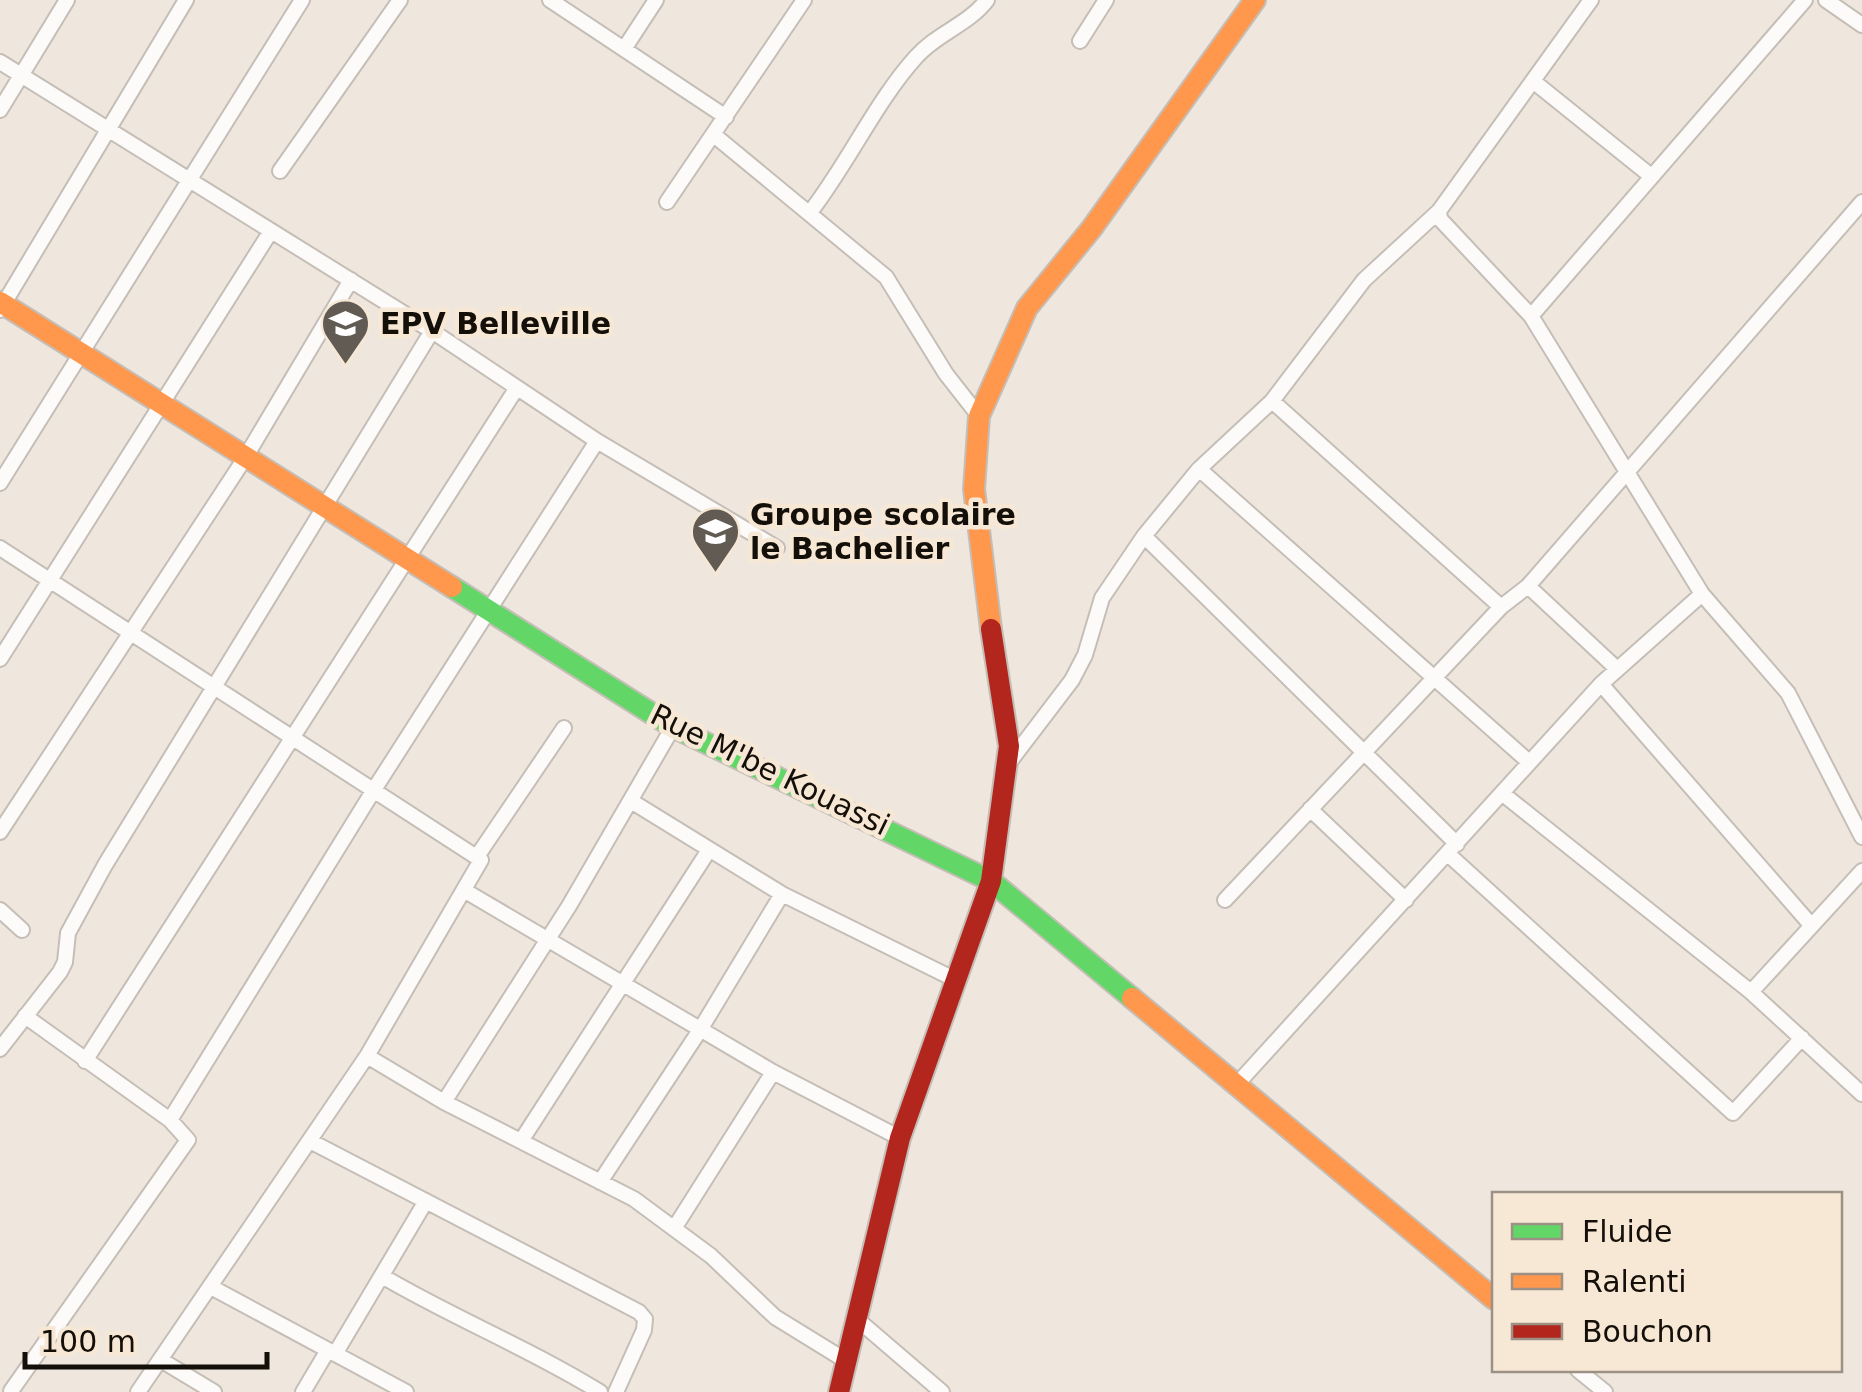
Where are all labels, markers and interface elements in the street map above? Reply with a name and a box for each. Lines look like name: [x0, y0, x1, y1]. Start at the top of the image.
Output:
school or university icon: EPV Belleville: [319, 298, 371, 366]
place label: EPV Belleville: [380, 306, 611, 341]
place label: Groupe scolaire le Bachelier: [750, 497, 1016, 566]
school or university icon: Groupe scolaire le Bachelier: [689, 506, 741, 574]
street label: Rue M'be Kouassi: [645, 697, 895, 843]
legend: [1492, 1192, 1842, 1372]
text: Fluide: [1582, 1214, 1672, 1249]
text: Ralenti: [1582, 1264, 1686, 1299]
scale bar: [25, 1307, 268, 1369]
text: Bouchon: [1582, 1314, 1713, 1349]
text: 100 m: [40, 1324, 136, 1359]

